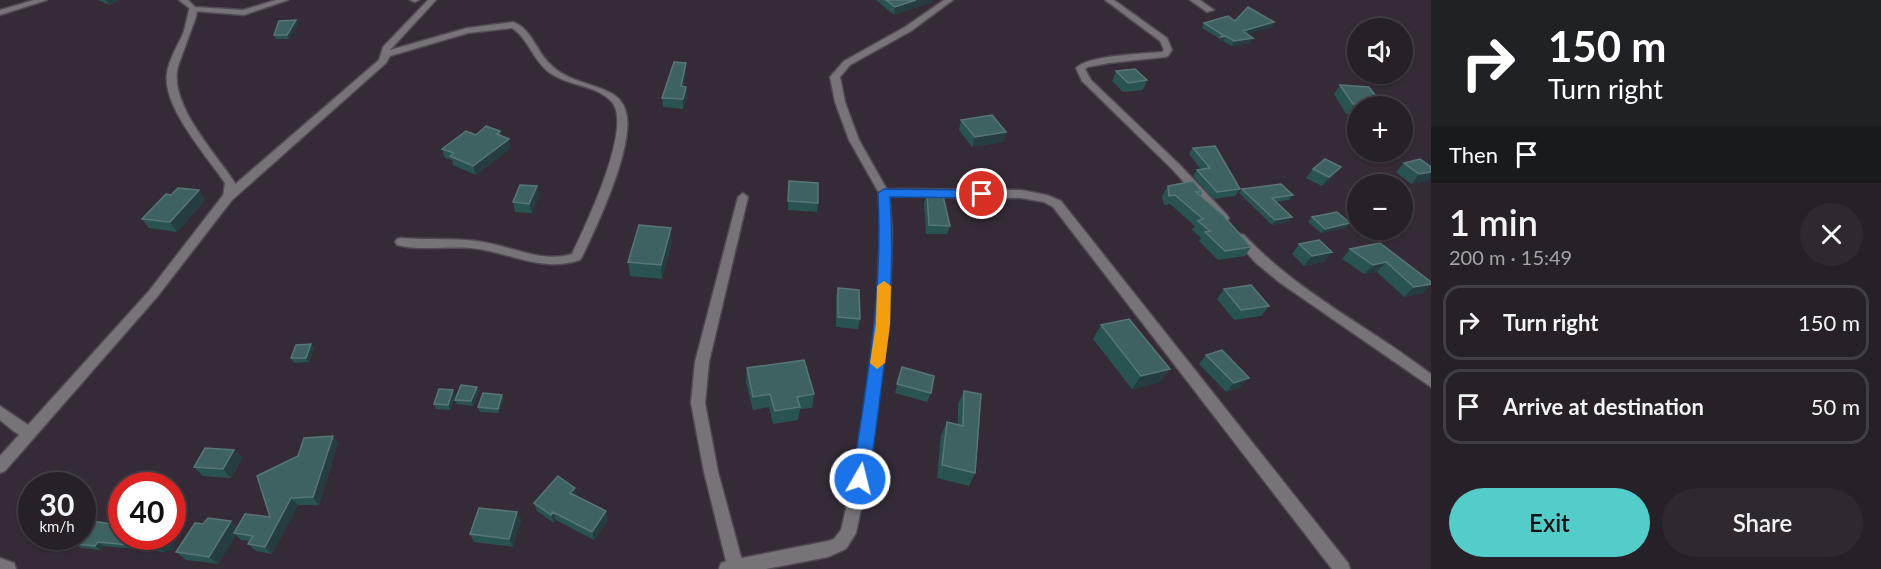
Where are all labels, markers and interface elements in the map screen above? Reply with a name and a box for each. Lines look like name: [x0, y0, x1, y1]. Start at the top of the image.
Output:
map controls: [1347, 18, 1413, 240]
button: sound: [1347, 18, 1413, 84]
text: 150 m: [1548, 21, 1666, 71]
icon: right: [1449, 24, 1527, 102]
text: Turn right: [1548, 72, 1663, 105]
button: +: [1347, 96, 1413, 162]
icon: arrive: [1510, 138, 1543, 171]
text: Then: [1449, 141, 1498, 168]
pin: [956, 168, 1007, 219]
button: −: [1347, 174, 1413, 240]
icon: arrive: [965, 177, 998, 210]
text: 1 min: [1449, 200, 1538, 244]
button: close: [1800, 203, 1863, 266]
text: 200 m · 15:49: [1449, 245, 1572, 269]
icon: right: [1452, 306, 1485, 339]
text: Turn right: [1503, 309, 1598, 336]
text: 150 m: [1798, 309, 1860, 336]
icon: arrive: [1452, 390, 1485, 423]
text: Arrive at destination: [1503, 393, 1704, 420]
text: 50 m: [1811, 393, 1860, 420]
position arrow: [828, 447, 892, 511]
speed limit sign: 40: [108, 472, 186, 550]
text: 30: [40, 486, 74, 522]
button: Exit: [1449, 488, 1650, 557]
button: Share: [1662, 488, 1863, 557]
text: km/h: [39, 517, 75, 535]

